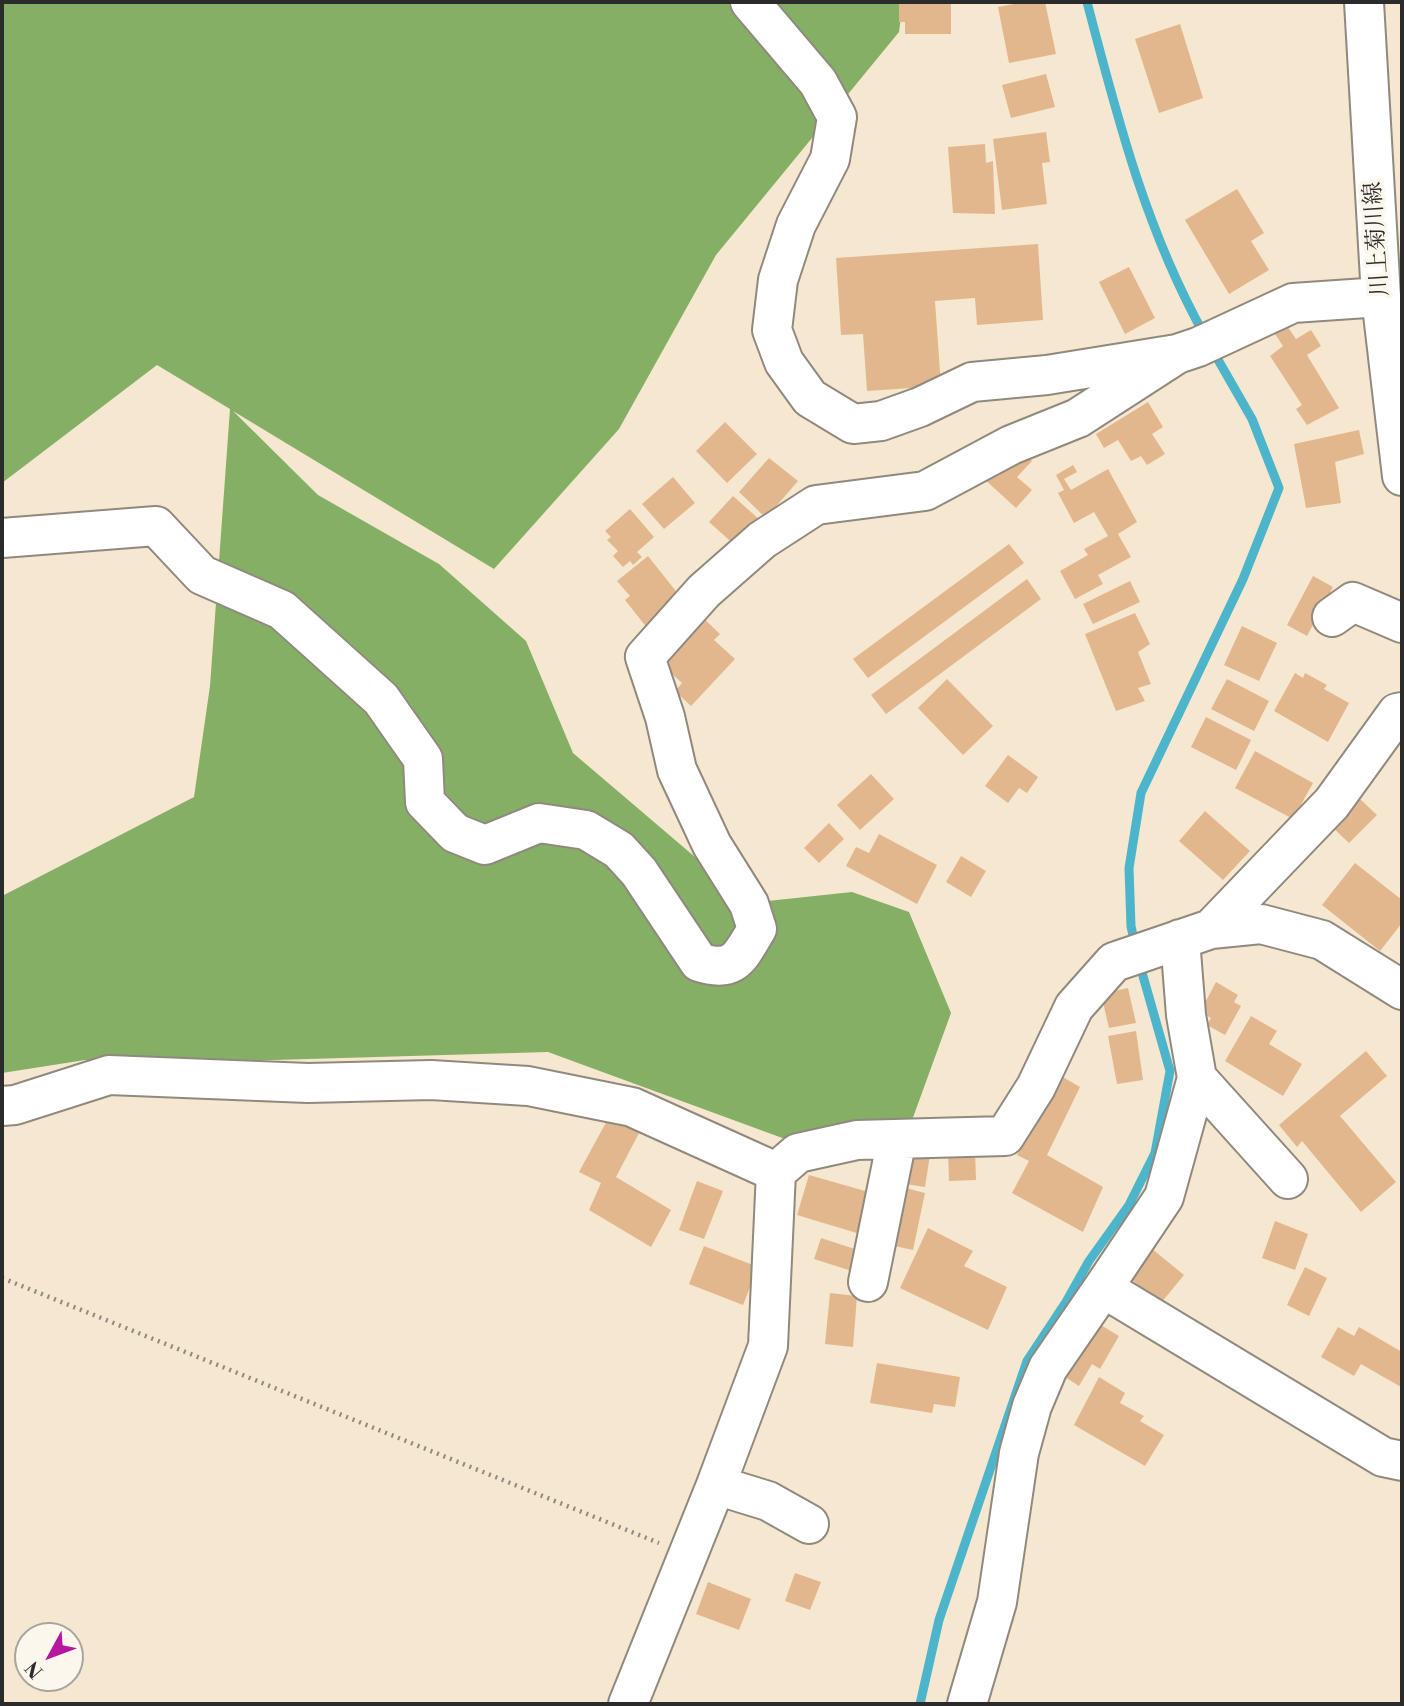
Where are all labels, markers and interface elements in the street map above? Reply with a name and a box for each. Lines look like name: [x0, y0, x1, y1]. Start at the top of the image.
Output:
street label: 川上菊川線: [1360, 181, 1396, 297]
north arrow: [14, 1622, 84, 1692]
text: N: [21, 1656, 49, 1683]

